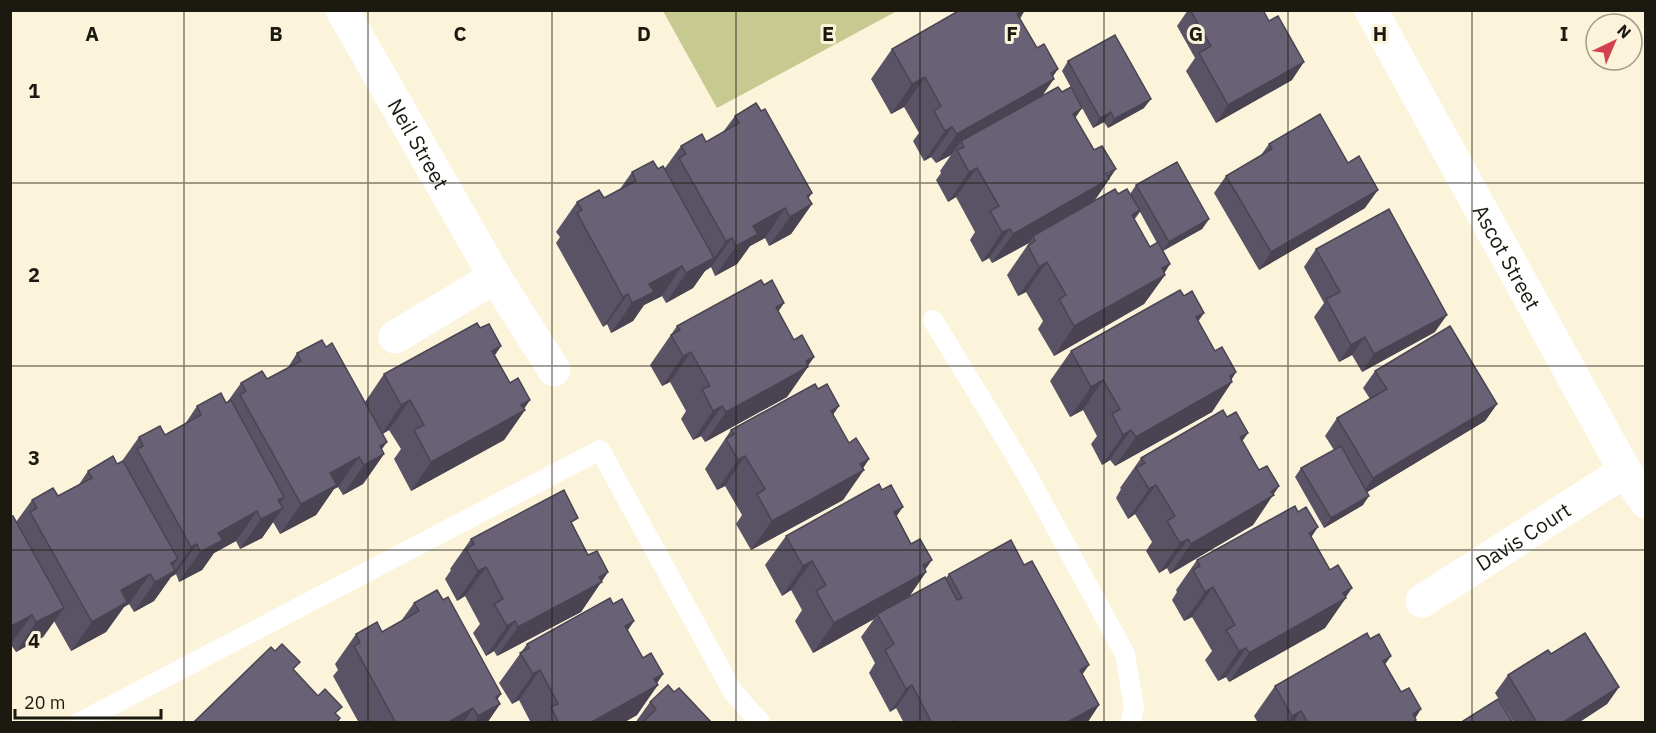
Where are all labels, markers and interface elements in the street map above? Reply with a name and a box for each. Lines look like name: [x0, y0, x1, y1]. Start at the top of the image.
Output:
north arrow: [1584, 12, 1644, 72]
text: A: [85, 20, 99, 47]
text: B: [269, 20, 283, 47]
text: C: [453, 20, 467, 47]
text: D: [637, 20, 651, 47]
text: E: [822, 20, 834, 47]
text: F: [1006, 20, 1018, 47]
text: G: [1189, 20, 1203, 47]
text: H: [1373, 20, 1387, 47]
text: I: [1560, 20, 1568, 47]
text: N: [1613, 20, 1636, 42]
text: 1: [28, 77, 40, 104]
street label: Neil Street: [382, 93, 456, 194]
street label: Ascot Street: [1467, 199, 1547, 314]
text: 2: [28, 261, 40, 288]
text: 3: [28, 444, 40, 471]
street label: Davis Court: [1470, 495, 1576, 577]
text: 4: [28, 627, 40, 654]
scale bar: [15, 682, 160, 720]
text: 20 m: [24, 691, 66, 714]

